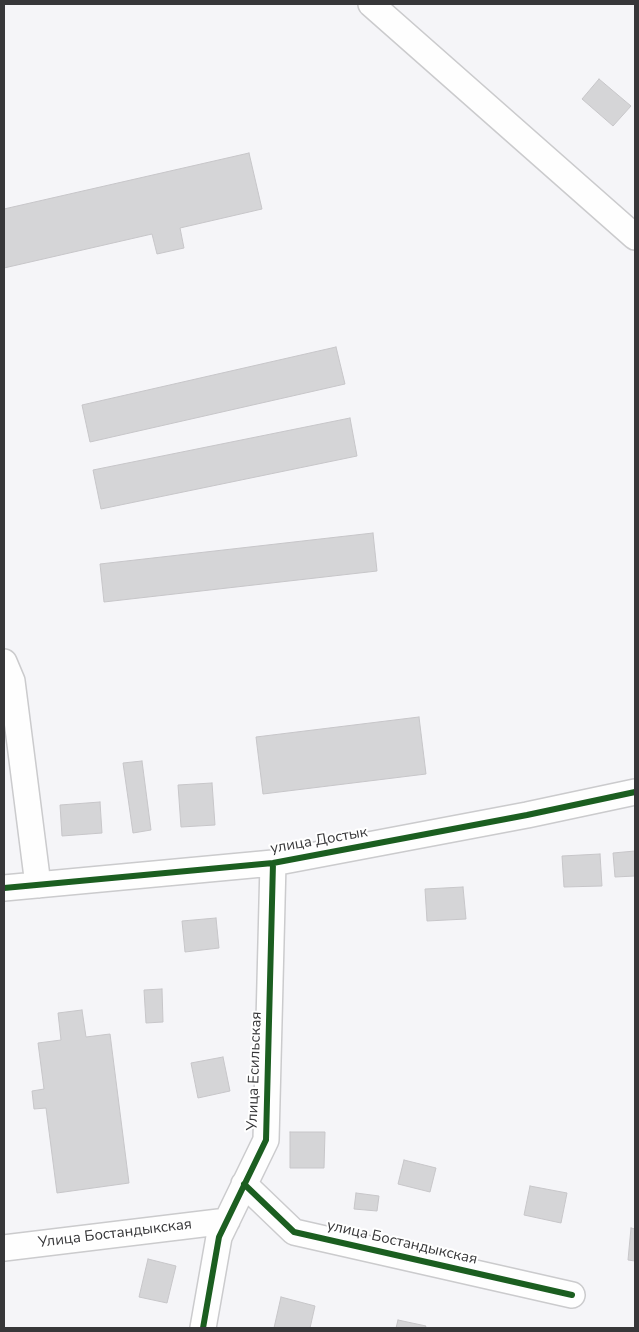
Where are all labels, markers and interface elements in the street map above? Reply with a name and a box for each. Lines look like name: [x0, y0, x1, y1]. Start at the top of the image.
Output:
street label: улица Достык: [269, 824, 369, 858]
street label: Улица Есильская: [244, 1011, 266, 1131]
street label: Улица Бостандыкская: [37, 1216, 193, 1252]
street label: улица Бостандыкская: [325, 1217, 479, 1269]

